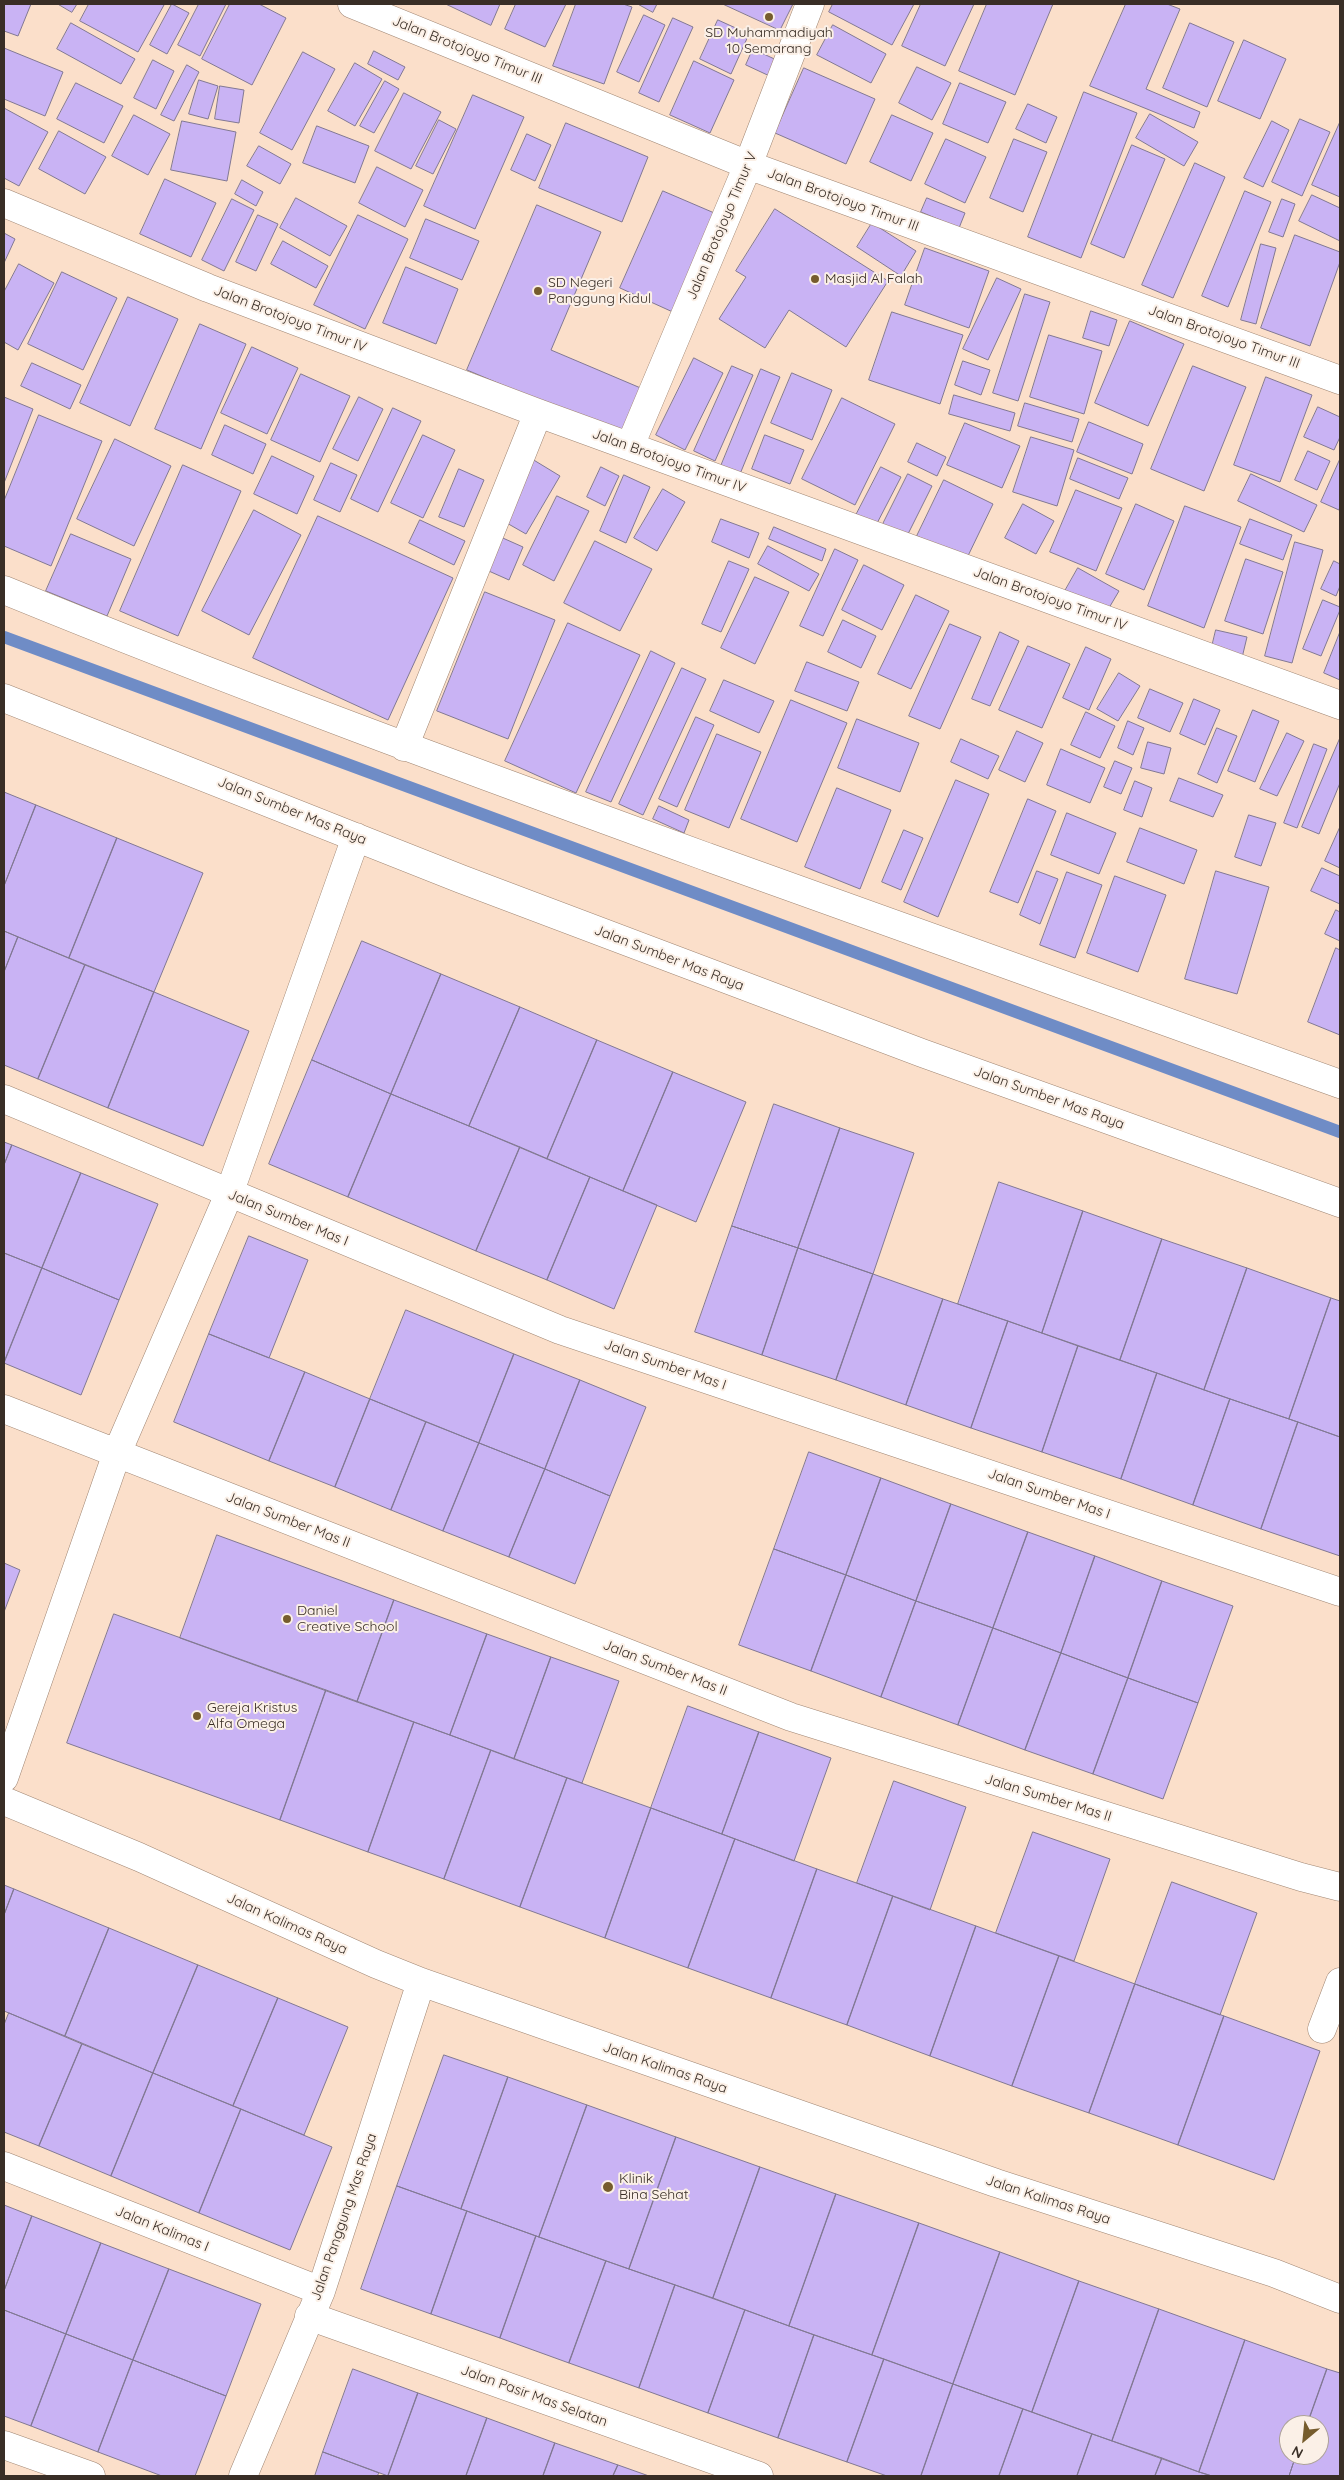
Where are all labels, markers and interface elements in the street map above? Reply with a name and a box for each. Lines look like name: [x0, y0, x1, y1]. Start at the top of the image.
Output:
marker: SD Muhammadiyah 10 Semarang: [763, 11, 775, 23]
street label: Jalan Brotojoyo Timur III: [390, 12, 544, 88]
place label: SD Muhammadiyah 10 Semarang: [705, 25, 833, 58]
street label: Jalan Brotojoyo Timur V: [683, 150, 761, 302]
street label: Jalan Brotojoyo Timur III: [765, 165, 921, 235]
place label: Masjid Al Falah: [825, 271, 923, 287]
marker: Masjid Al Falah: [809, 273, 821, 285]
place label: SD Negeri Panggung Kidul: [548, 275, 651, 308]
street label: Jalan Brotojoyo Timur IV: [211, 282, 369, 356]
marker: SD Negeri Panggung Kidul: [532, 285, 544, 297]
street label: Jalan Brotojoyo Timur III: [1146, 302, 1302, 372]
street label: Jalan Brotojoyo Timur IV: [590, 425, 748, 497]
street label: Jalan Brotojoyo Timur IV: [971, 563, 1129, 635]
street label: Jalan Sumber Mas Raya: [215, 773, 369, 849]
street label: Jalan Sumber Mas Raya: [592, 922, 746, 994]
street label: Jalan Sumber Mas Raya: [971, 1063, 1127, 1133]
street label: Jalan Sumber Mas I: [225, 1186, 351, 1250]
street label: Jalan Sumber Mas I: [602, 1336, 728, 1394]
street label: Jalan Sumber Mas I: [986, 1465, 1112, 1523]
street label: Jalan Sumber Mas II: [223, 1489, 353, 1551]
place label: Daniel Creative School: [297, 1603, 398, 1635]
marker: Daniel Creative School: [281, 1613, 293, 1625]
street label: Jalan Sumber Mas II: [600, 1637, 730, 1699]
place label: Gereja Kristus Alfa Omega: [207, 1700, 297, 1732]
marker: Gereja Kristus Alfa Omega: [191, 1710, 203, 1722]
street label: Jalan Sumber Mas II: [983, 1771, 1113, 1825]
street label: Jalan Kalimas Raya: [224, 1890, 350, 1958]
street label: Jalan Kalimas Raya: [601, 2039, 729, 2097]
street label: Jalan Panggung Mas Raya: [307, 2131, 381, 2303]
place label: Klinik Bina Sehat: [619, 2171, 688, 2204]
street label: Jalan Kalimas Raya: [983, 2172, 1113, 2228]
marker: Klinik Bina Sehat: [601, 2180, 615, 2194]
street label: Jalan Kalimas I: [113, 2203, 211, 2255]
street label: Jalan Pasir Mas Selatan: [458, 2362, 610, 2430]
north arrow: [1279, 2415, 1329, 2465]
text: N: [1289, 2442, 1306, 2463]

